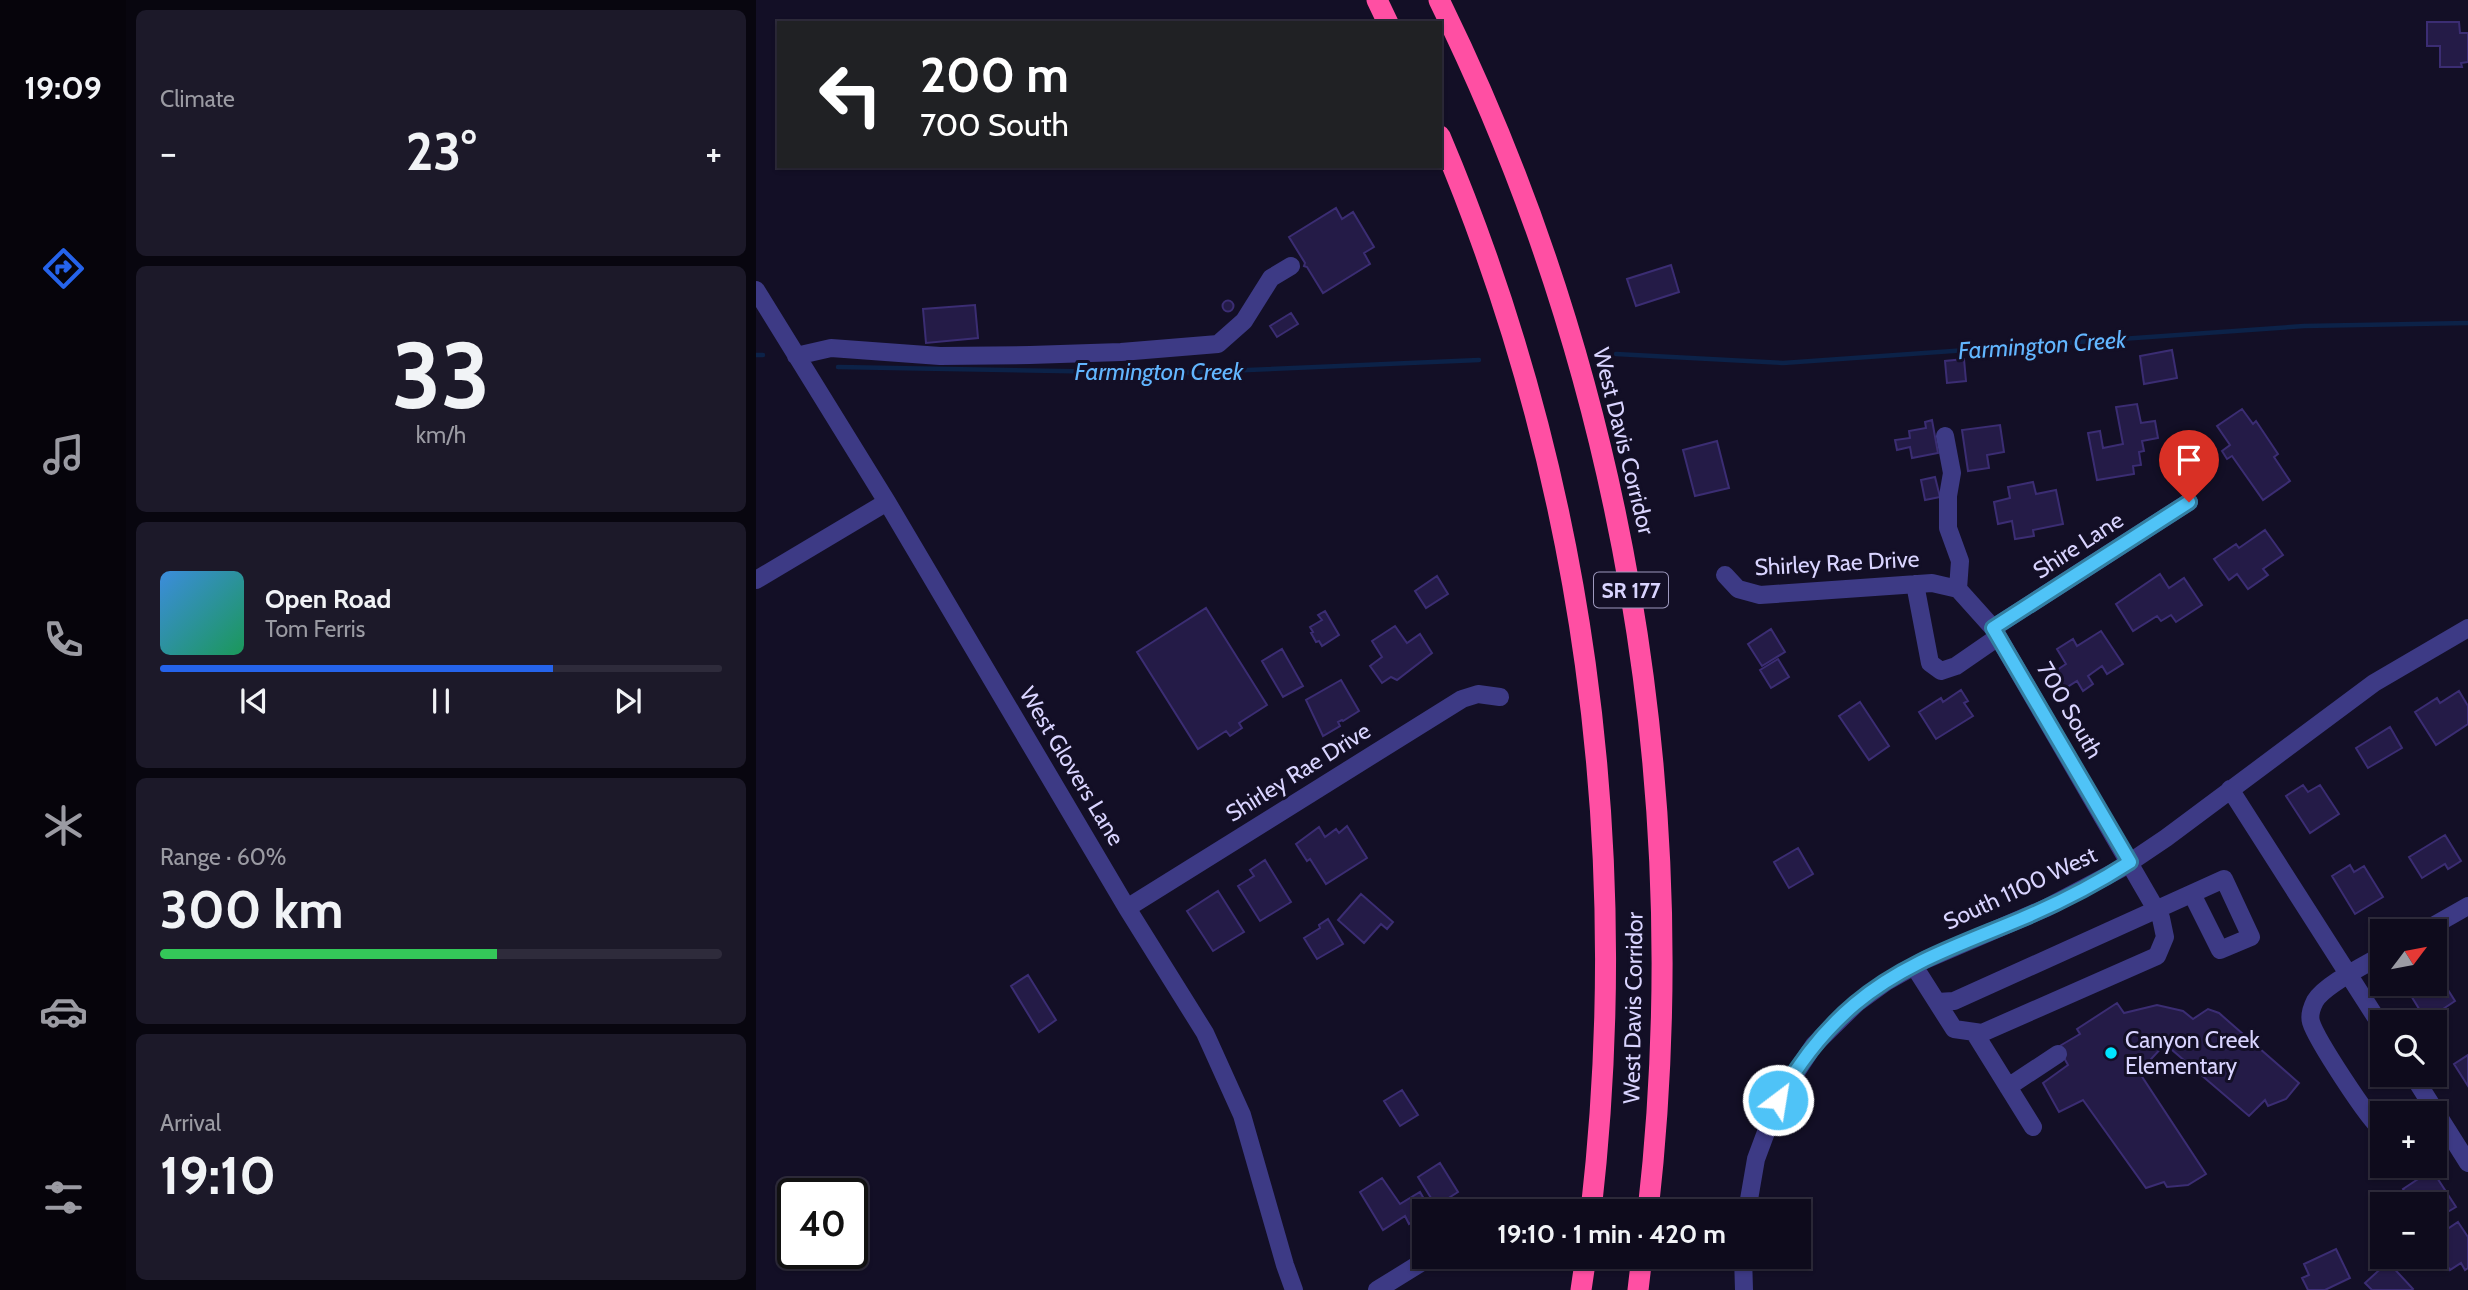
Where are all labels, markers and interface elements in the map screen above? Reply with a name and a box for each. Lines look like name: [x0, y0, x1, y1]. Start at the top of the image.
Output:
text: 200 m: [920, 45, 1069, 104]
icon: left: [805, 49, 896, 140]
text: 19:09: [24, 68, 102, 107]
text: Climate: [160, 85, 235, 113]
text: 700 South: [920, 105, 1069, 144]
text: 23°: [406, 120, 476, 183]
text: −: [160, 129, 177, 176]
text: +: [705, 129, 722, 176]
icon: directions: [39, 244, 88, 293]
text: 33: [392, 320, 490, 431]
water label: Farmington Creek: [1957, 325, 2128, 365]
street label: West Davis Corridor: [1587, 345, 1661, 538]
water label: Farmington Creek: [1075, 357, 1244, 386]
text: km/h: [416, 421, 466, 449]
icon: music: [39, 430, 88, 479]
pin: [2159, 430, 2219, 502]
icon: arrive: [2170, 441, 2208, 479]
street label: Shire Lane: [2028, 505, 2128, 584]
street label: Shirley Rae Drive: [1754, 545, 1920, 581]
road number: SR 177: [1594, 572, 1668, 608]
text: Open Road: [265, 583, 391, 615]
icon: phone: [39, 615, 88, 664]
text: Tom Ferris: [265, 615, 365, 643]
street label: 700 South: [2031, 657, 2109, 763]
icon: previous: [235, 682, 273, 720]
icon: pause: [422, 682, 460, 720]
icon: next: [609, 682, 647, 720]
street label: West Glovers Lane: [1014, 682, 1131, 851]
street label: Shirley Rae Drive: [1221, 716, 1376, 828]
icon: climate: [39, 801, 88, 850]
street label: South 1100 West: [1939, 840, 2101, 936]
text: Range · 60%: [160, 843, 287, 871]
text: 300 km: [160, 878, 344, 941]
street label: West Davis Corridor: [1617, 911, 1649, 1104]
north arrow: [2370, 919, 2446, 996]
map controls: [2370, 919, 2447, 1269]
icon: car: [39, 987, 88, 1036]
button: search: [2370, 1010, 2447, 1087]
place label: Canyon Creek Elementary: [2125, 1026, 2260, 1080]
marker: Canyon Creek Elementary: [2103, 1045, 2119, 1061]
position arrow: [1741, 1063, 1815, 1137]
button: +: [2370, 1101, 2447, 1178]
text: Arrival: [160, 1109, 221, 1137]
text: 19:10: [160, 1144, 276, 1207]
icon: filters: [39, 1173, 88, 1222]
speed limit sign: 40: [777, 1178, 868, 1269]
button: −: [2370, 1192, 2447, 1269]
text: 19:10 · 1 min · 420 m: [1497, 1218, 1726, 1250]

